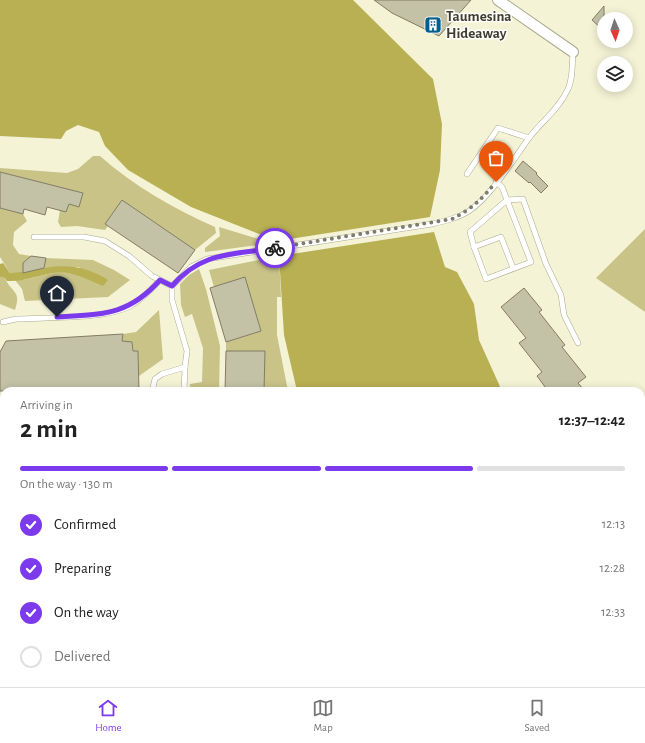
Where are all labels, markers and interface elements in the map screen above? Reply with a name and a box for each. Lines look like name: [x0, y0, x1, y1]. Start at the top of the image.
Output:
place label: Taumesina Hideaway: [446, 9, 512, 41]
north arrow: [597, 12, 633, 48]
map controls: [597, 12, 633, 92]
building icon: Taumesina Hideaway: [423, 15, 443, 35]
button: layers: [597, 56, 633, 92]
pin: [479, 141, 513, 182]
icon: bag: [485, 147, 507, 169]
courier: [255, 228, 295, 268]
icon: bike: [264, 237, 286, 259]
pin: [40, 276, 74, 317]
icon: home: [46, 282, 68, 304]
text: Arriving in: [20, 399, 73, 412]
text: 12:37–12:42: [559, 413, 625, 428]
text: 2 min: [20, 416, 78, 442]
text: On the way · 130 m: [20, 478, 113, 491]
icon: check: [20, 514, 42, 536]
text: Confirmed: [54, 517, 116, 532]
text: 12:13: [602, 518, 625, 531]
icon: check: [20, 558, 42, 580]
text: Preparing: [54, 561, 111, 576]
text: 12:28: [600, 562, 625, 575]
icon: check: [20, 602, 42, 624]
text: On the way: [54, 605, 119, 620]
text: 12:33: [601, 606, 625, 619]
text: Delivered: [54, 649, 111, 664]
tab: Home: [95, 697, 122, 734]
tab: Map: [312, 697, 334, 734]
tab: Saved: [525, 697, 550, 734]

